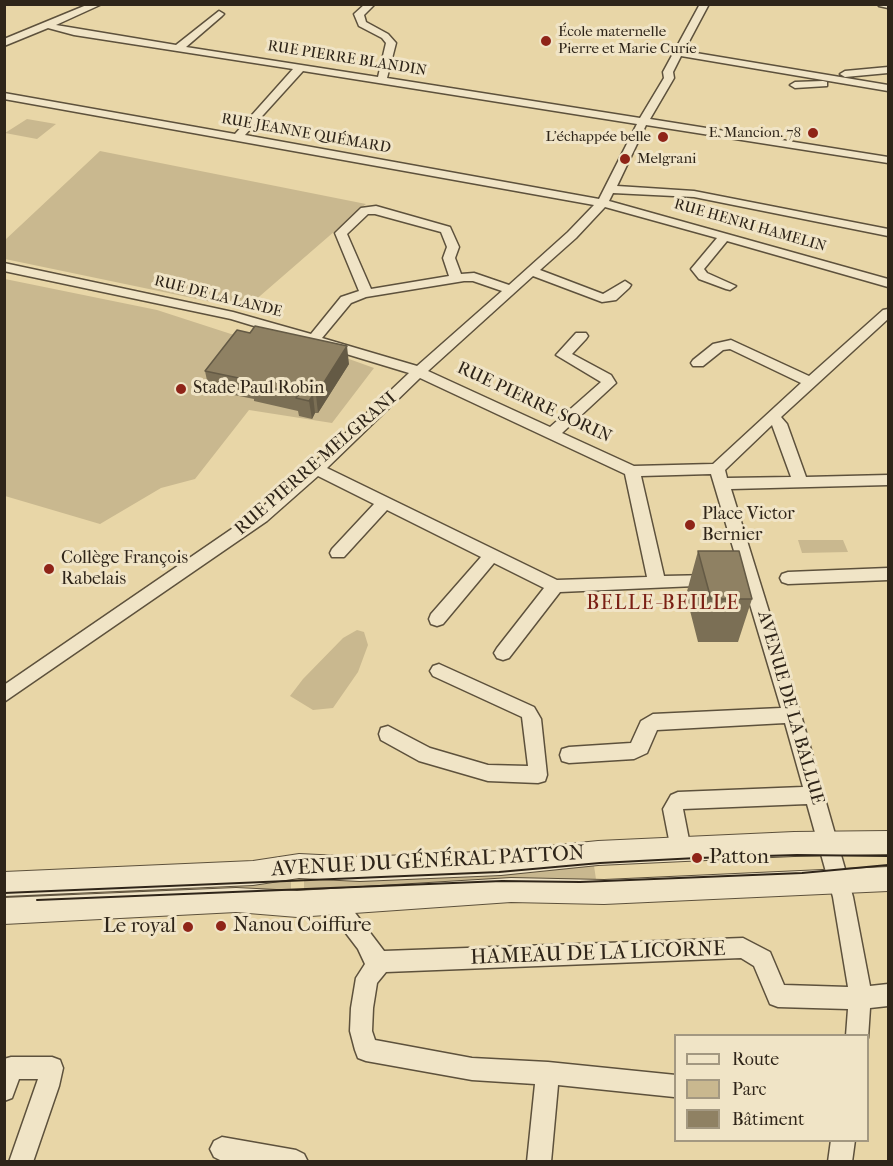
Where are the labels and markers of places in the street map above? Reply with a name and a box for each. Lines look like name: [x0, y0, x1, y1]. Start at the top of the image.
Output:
place label: École maternelle Pierre et Marie Curie: [558, 23, 697, 58]
marker: École maternelle Pierre et Marie Curie: [539, 34, 553, 48]
place label: E. Mancion. 78: [708, 124, 801, 142]
marker: E. Mancion. 78: [806, 126, 820, 140]
place label: L’échappée belle: [545, 128, 651, 146]
marker: L’échappée belle: [656, 130, 670, 144]
place label: Melgrani: [637, 150, 697, 168]
marker: Melgrani: [618, 152, 632, 166]
place label: Stade Paul Robin: [193, 378, 325, 400]
marker: Stade Paul Robin: [174, 382, 188, 396]
place label: Place Victor Bernier: [702, 504, 795, 546]
marker: Place Victor Bernier: [683, 518, 697, 532]
place label: Collège François Rabelais: [61, 548, 188, 590]
marker: Collège François Rabelais: [42, 562, 56, 576]
place label: Patton: [709, 845, 769, 871]
marker: Patton: [690, 851, 704, 865]
place label: Nanou Coiffure: [233, 913, 371, 939]
place label: Le royal: [103, 914, 176, 940]
marker: Nanou Coiffure: [214, 919, 228, 933]
marker: Le royal: [181, 920, 195, 934]

